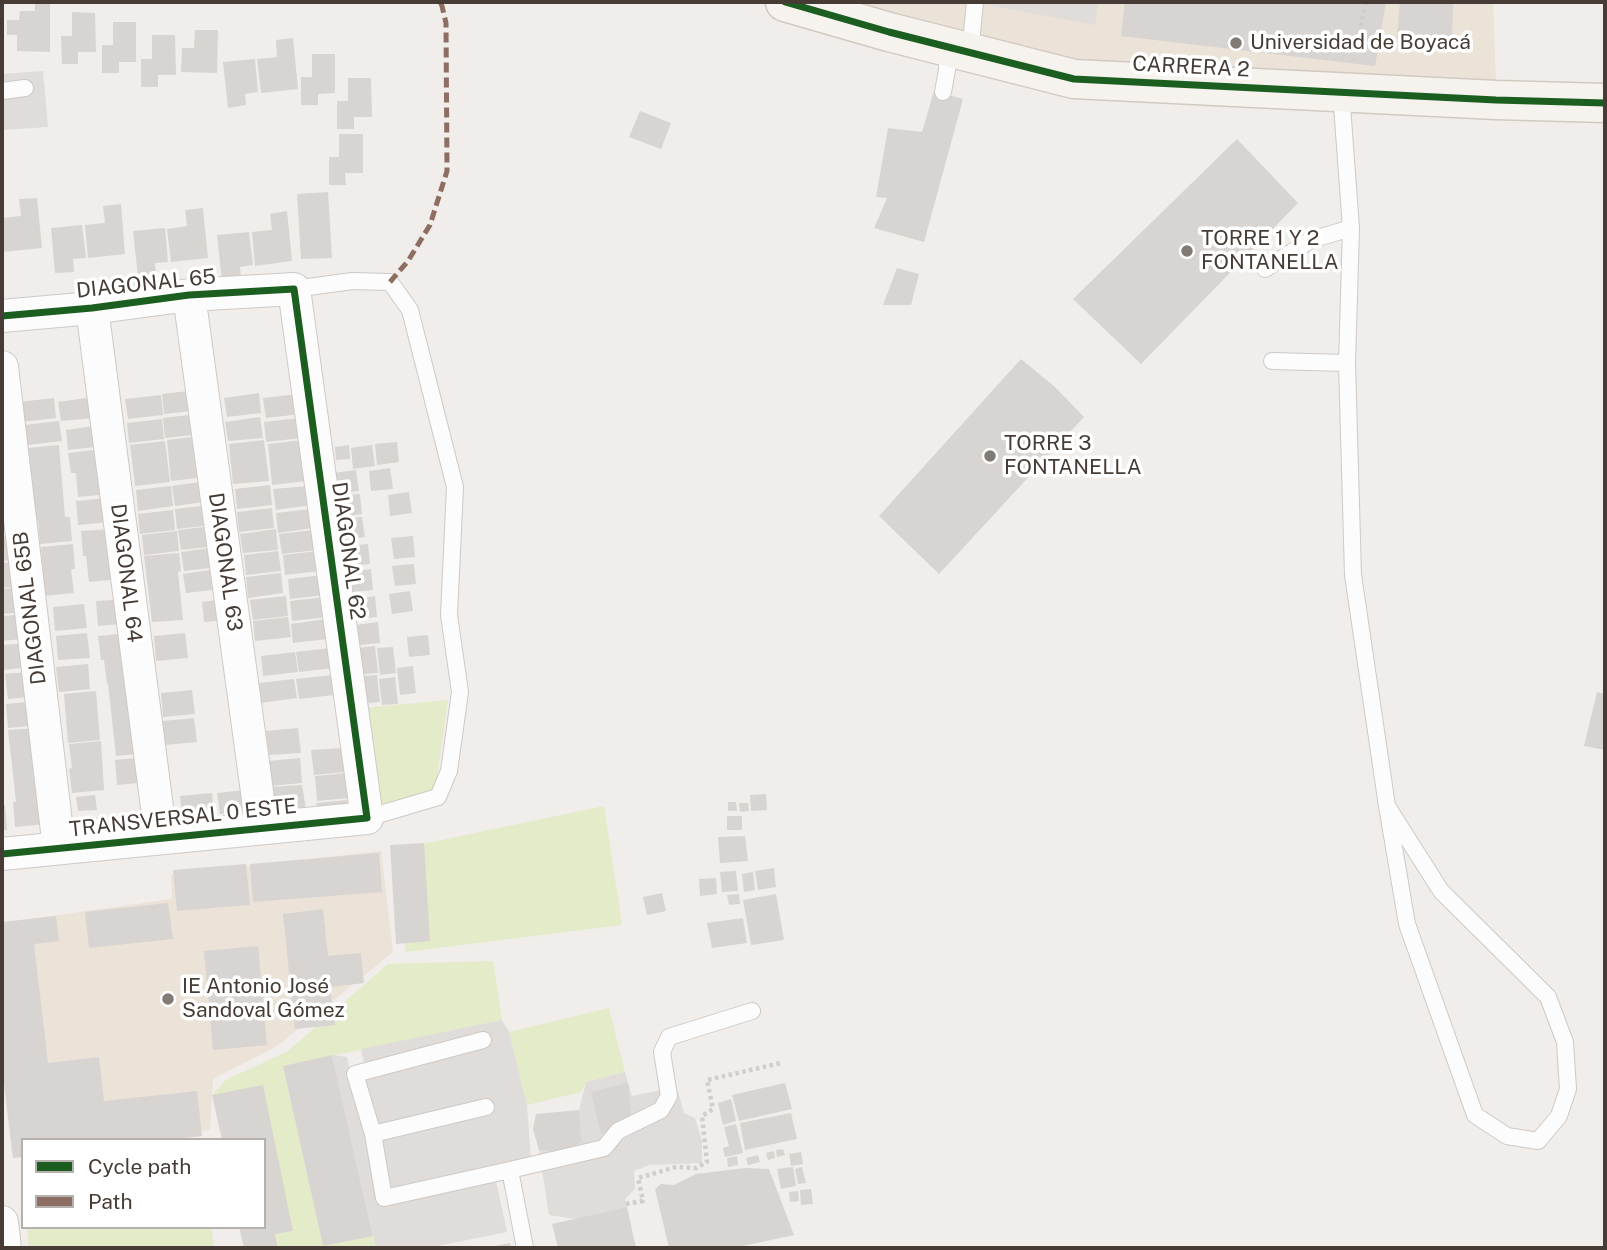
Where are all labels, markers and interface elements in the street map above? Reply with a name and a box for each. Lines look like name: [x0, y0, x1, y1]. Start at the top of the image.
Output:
place label: Universidad de Boyacá: [1250, 30, 1471, 56]
marker: Universidad de Boyacá: [1228, 35, 1244, 51]
street label: CARRERA 2: [1132, 51, 1250, 83]
place label: TORRE 1 Y 2 FONTANELLA: [1201, 226, 1339, 276]
marker: TORRE 1 Y 2 FONTANELLA: [1179, 243, 1195, 259]
street label: DIAGONAL 65: [75, 264, 217, 304]
place label: TORRE 3 FONTANELLA: [1004, 431, 1142, 481]
marker: TORRE 3 FONTANELLA: [982, 448, 998, 464]
street label: DIAGONAL 62: [326, 480, 370, 622]
street label: DIAGONAL 63: [203, 491, 247, 633]
street label: DIAGONAL 64: [105, 502, 147, 644]
street label: DIAGONAL 65B: [8, 530, 52, 686]
street label: TRANSVERSAL 0 ESTE: [68, 794, 298, 842]
place label: IE Antonio José Sandoval Gómez: [182, 974, 345, 1024]
marker: IE Antonio José Sandoval Gómez: [160, 991, 176, 1007]
legend: [21, 1138, 266, 1229]
text: Cycle path: [88, 1154, 191, 1179]
text: Path: [88, 1189, 133, 1214]

